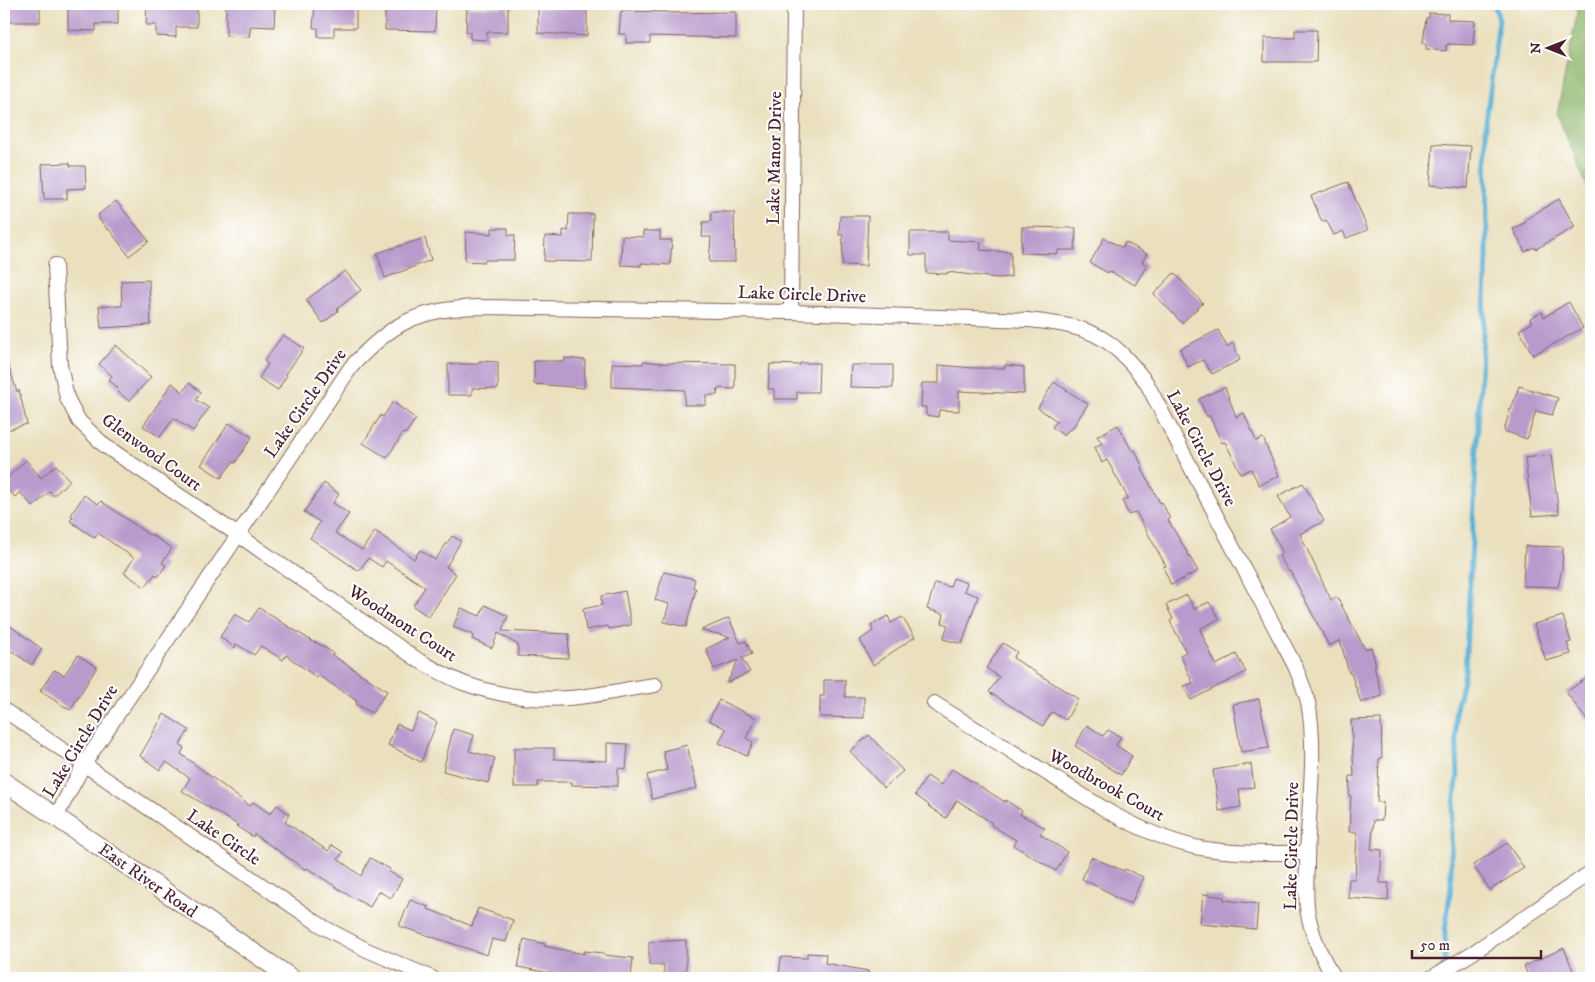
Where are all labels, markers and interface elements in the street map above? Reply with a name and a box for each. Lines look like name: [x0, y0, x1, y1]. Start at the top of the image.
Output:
north arrow: [1522, 22, 1572, 72]
text: N: [1527, 42, 1545, 54]
street label: Lake Manor Drive: [763, 91, 787, 225]
street label: Lake Circle Drive: [737, 282, 866, 308]
street label: Lake Circle Drive: [260, 345, 352, 462]
street label: Lake Circle Drive: [1161, 387, 1241, 510]
street label: Glenwood Court: [97, 409, 206, 497]
street label: Woodmont Court: [343, 580, 461, 667]
street label: Lake Circle Drive: [38, 681, 123, 802]
street label: Woodbrook Court: [1044, 744, 1169, 827]
street label: Lake Circle Drive: [1280, 782, 1304, 910]
street label: Lake Circle: [182, 805, 265, 871]
street label: East River Road: [94, 839, 201, 923]
scale bar: [1412, 927, 1541, 959]
text: 50 m: [1420, 936, 1450, 955]

